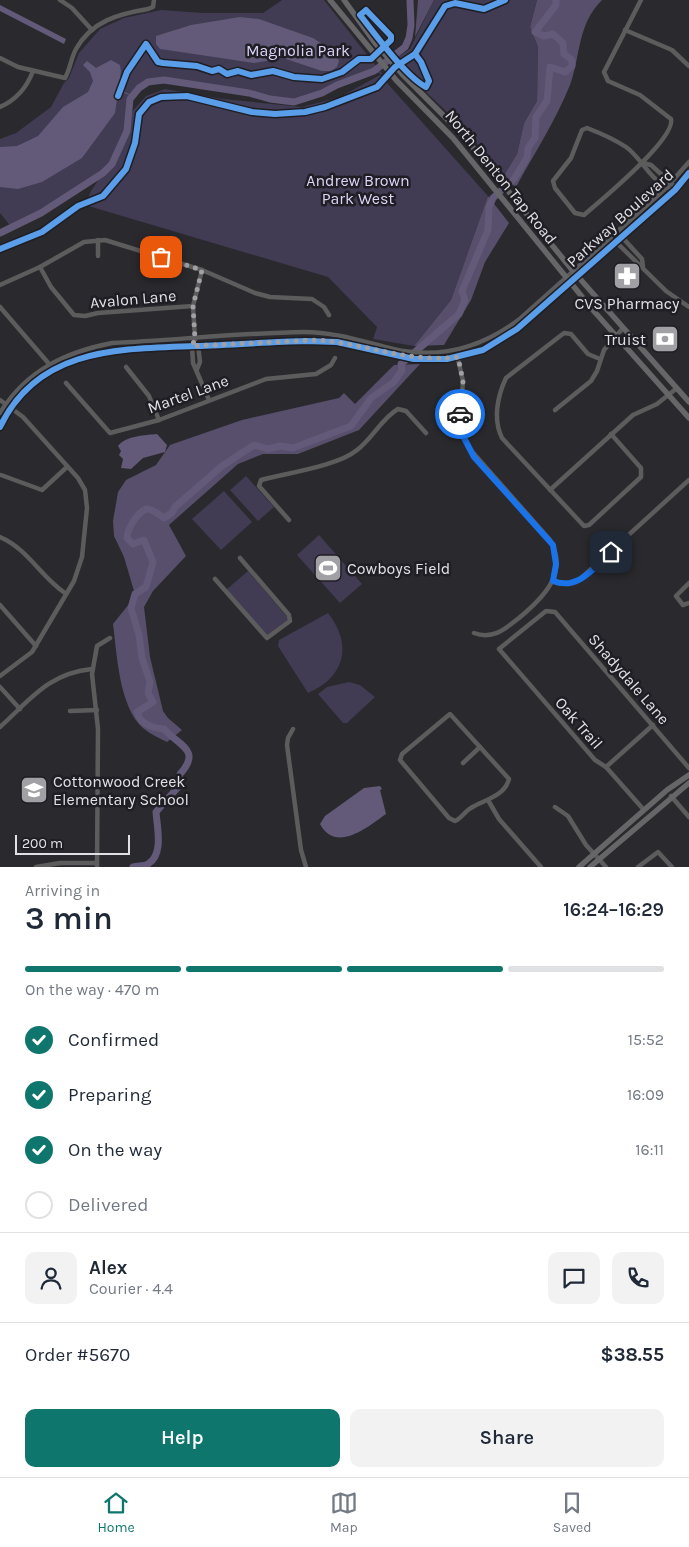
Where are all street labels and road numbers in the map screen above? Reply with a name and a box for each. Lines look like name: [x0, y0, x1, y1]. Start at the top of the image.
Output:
street label: North Denton Tap Road: [441, 106, 561, 248]
street label: Parkway Boulevard: [563, 165, 677, 271]
street label: Avalon Lane: [89, 286, 177, 312]
street label: Martel Lane: [145, 371, 231, 417]
street label: Shadydale Lane: [584, 630, 674, 728]
street label: Oak Trail: [551, 693, 607, 753]

